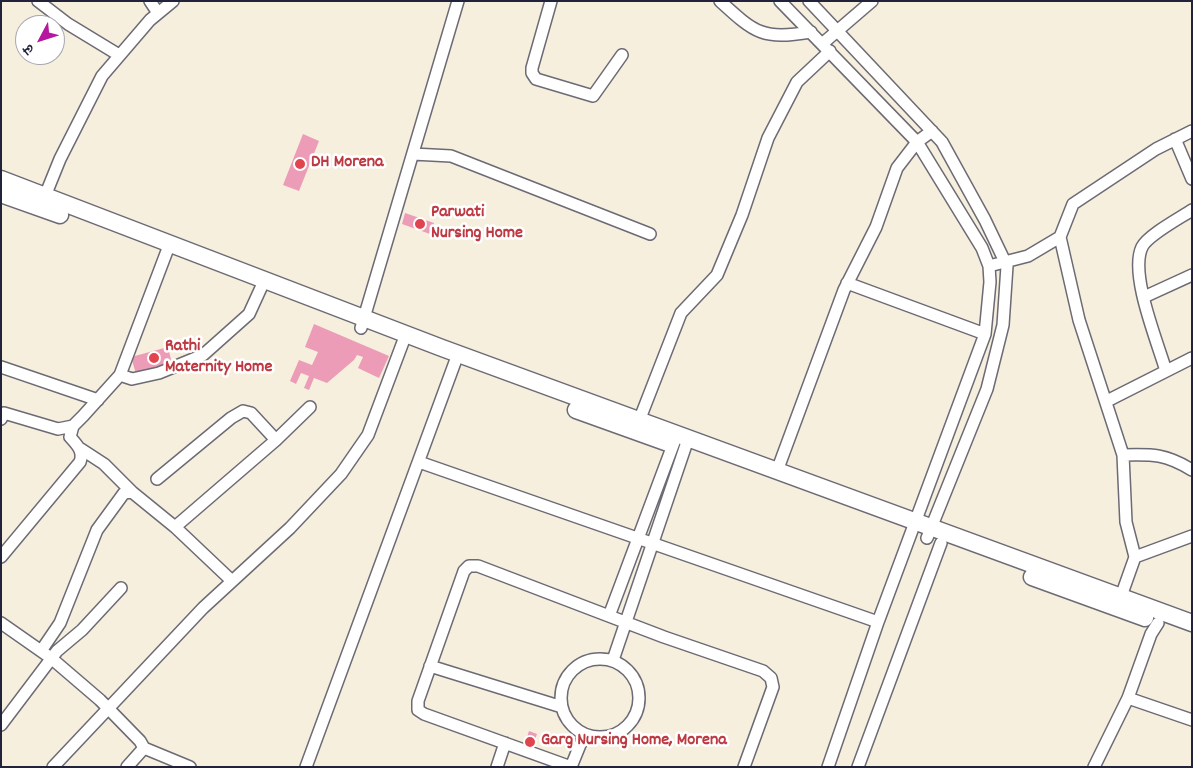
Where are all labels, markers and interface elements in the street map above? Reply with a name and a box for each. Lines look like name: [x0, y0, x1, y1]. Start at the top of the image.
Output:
north arrow: [15, 15, 65, 65]
text: उ: [19, 40, 39, 58]
place label: DH Morena: [311, 153, 384, 175]
marker: DH Morena: [293, 157, 307, 171]
place label: Parwati Nursing Home: [431, 203, 523, 245]
marker: Parwati Nursing Home: [413, 217, 427, 231]
place label: Rathi Maternity Home: [165, 337, 272, 379]
marker: Rathi Maternity Home: [147, 351, 161, 365]
place label: Garg Nursing Home, Morena: [541, 731, 727, 753]
marker: Garg Nursing Home, Morena: [523, 735, 537, 749]

